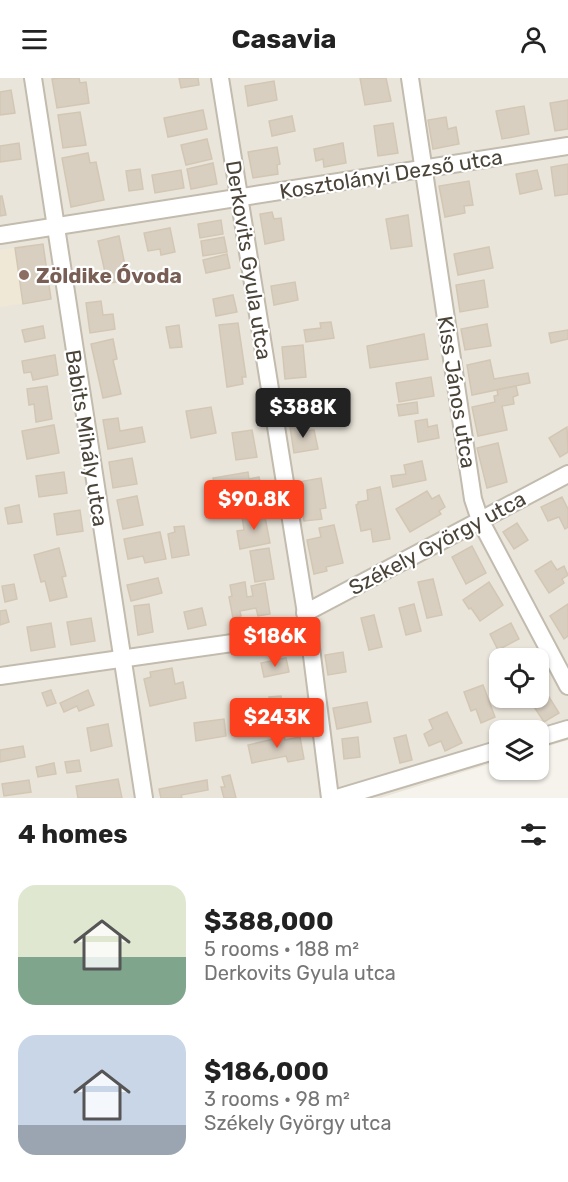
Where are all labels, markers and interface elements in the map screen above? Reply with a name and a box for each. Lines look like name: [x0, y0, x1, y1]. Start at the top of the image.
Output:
icon: menu: [18, 23, 51, 56]
text: Casavia: [231, 23, 337, 55]
icon: person: [517, 23, 550, 56]
street label: Kosztolányi Dezső utca: [278, 144, 504, 204]
street label: Derkovits Gyula utca: [221, 159, 277, 361]
place label: Zöldike Óvoda: [36, 263, 182, 288]
marker: Zöldike Óvoda: [17, 268, 31, 282]
street label: Kiss János utca: [433, 314, 481, 470]
street label: Babits Mihály utca: [61, 348, 113, 528]
pin: $388K: [261, 388, 345, 439]
text: $388K: [270, 395, 336, 419]
pin: $90.8K: [205, 480, 303, 531]
street label: Székely György utca: [344, 486, 530, 600]
text: $90.8K: [218, 487, 290, 511]
pin: $186K: [233, 617, 317, 668]
text: $186K: [243, 624, 307, 648]
map controls: [489, 648, 549, 780]
button: locate: [489, 648, 549, 708]
pin: $243K: [235, 698, 319, 749]
text: $243K: [244, 705, 310, 729]
button: layers: [489, 720, 549, 780]
icon: filters: [517, 818, 550, 851]
text: 4 homes: [18, 819, 128, 850]
text: $388,000: [204, 906, 334, 937]
icon: home: [66, 909, 138, 981]
text: 5 rooms · 188 m²: [204, 937, 359, 961]
text: Derkovits Gyula utca: [204, 961, 396, 985]
text: $186,000: [204, 1056, 329, 1087]
icon: home: [66, 1059, 138, 1131]
text: 3 rooms · 98 m²: [204, 1087, 350, 1111]
text: Székely György utca: [204, 1111, 391, 1135]

